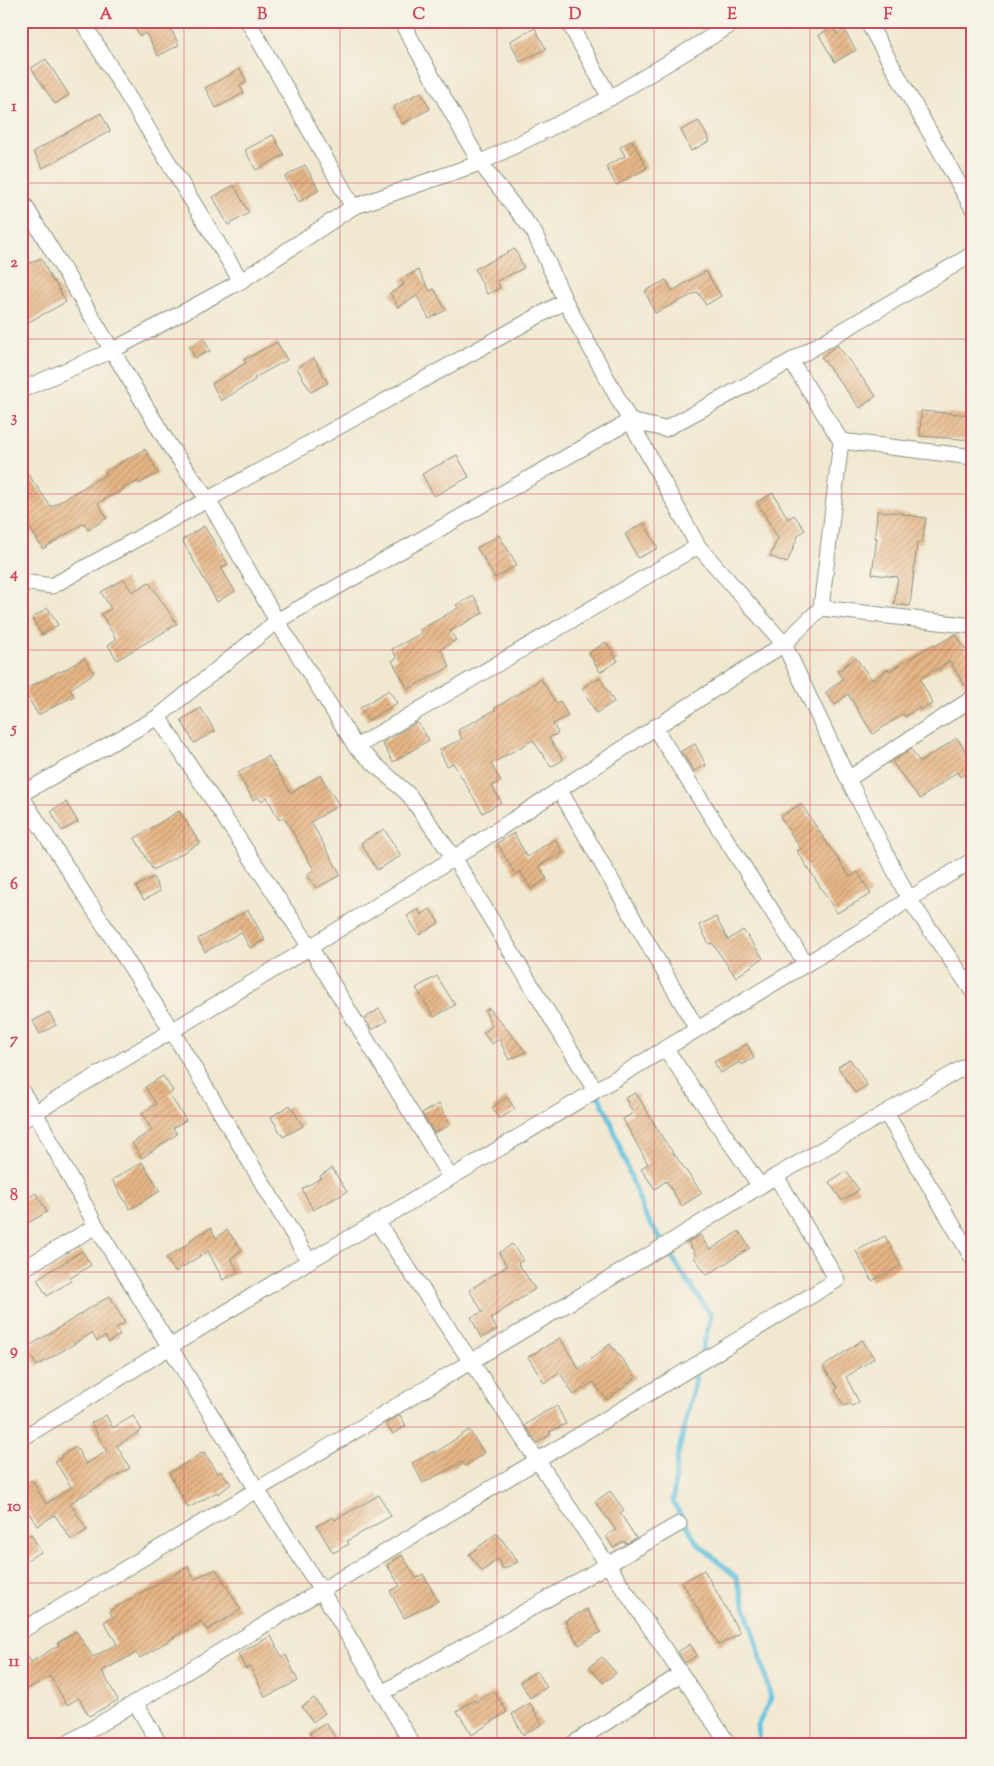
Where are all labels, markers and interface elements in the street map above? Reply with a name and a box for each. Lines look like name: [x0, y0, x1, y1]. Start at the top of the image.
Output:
text: A: [100, 4, 113, 27]
text: B: [257, 4, 267, 27]
text: C: [413, 4, 426, 27]
text: D: [569, 4, 582, 27]
text: E: [727, 4, 737, 27]
text: F: [884, 4, 893, 27]
text: 1: [11, 96, 17, 119]
text: 2: [10, 252, 18, 275]
text: 3: [11, 407, 18, 430]
text: 4: [9, 563, 18, 586]
text: 5: [9, 718, 17, 741]
text: 6: [10, 874, 18, 897]
text: 7: [10, 1029, 19, 1052]
text: 8: [10, 1185, 18, 1208]
text: 9: [10, 1340, 18, 1363]
text: 10: [7, 1496, 21, 1519]
text: 11: [9, 1651, 20, 1674]

